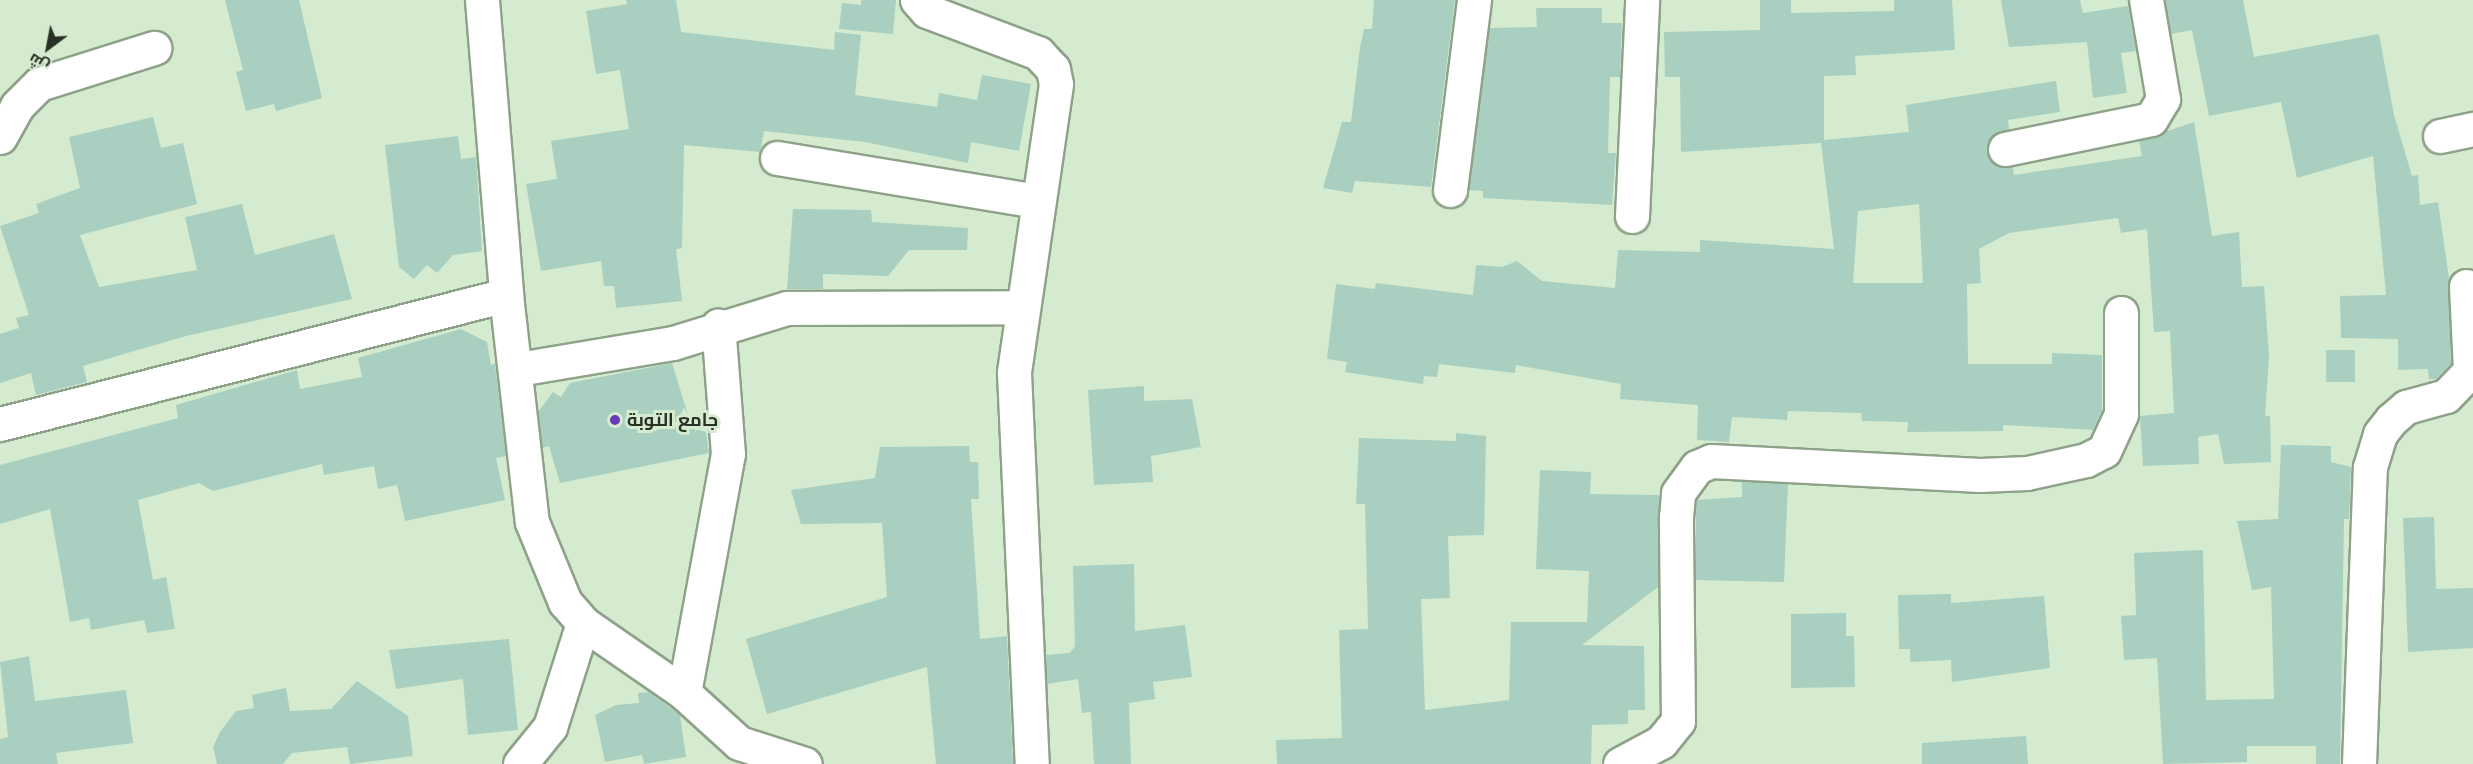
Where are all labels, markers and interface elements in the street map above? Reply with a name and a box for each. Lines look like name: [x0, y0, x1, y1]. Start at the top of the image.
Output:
north arrow: [18, 18, 78, 78]
text: ش: [24, 49, 52, 77]
place label: جامع التوبة: [627, 409, 718, 431]
marker: جامع التوبة: [608, 413, 622, 427]

